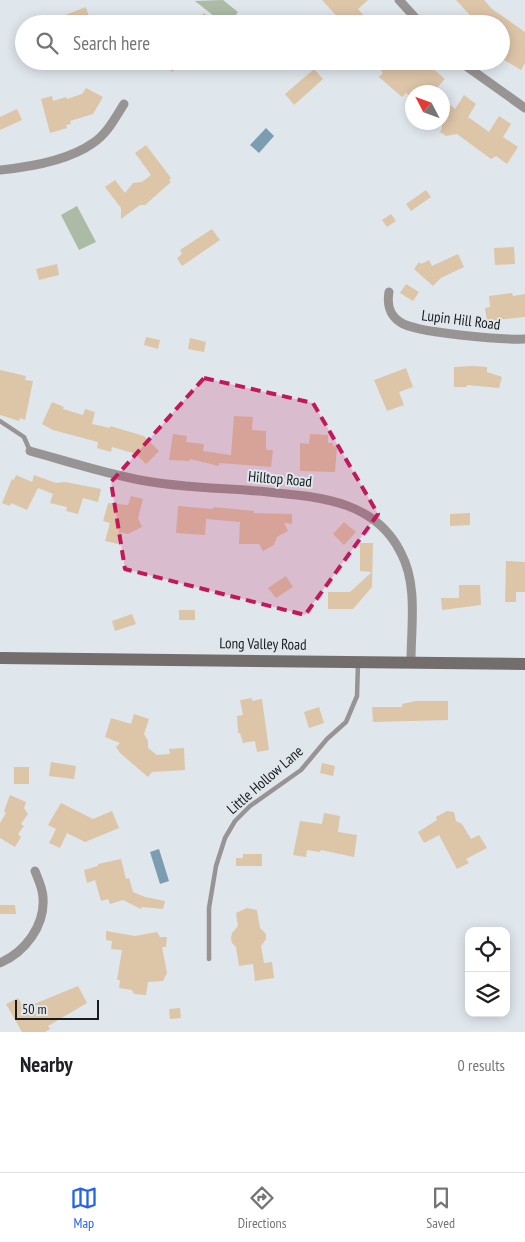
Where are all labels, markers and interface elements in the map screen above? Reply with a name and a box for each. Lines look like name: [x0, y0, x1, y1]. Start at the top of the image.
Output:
search box: [15, 15, 510, 70]
icon: search: [33, 29, 61, 57]
text: Search here: [73, 31, 150, 55]
north arrow: [405, 85, 450, 130]
street label: Lupin Hill Road: [421, 305, 501, 334]
street label: Hilltop Road: [247, 466, 313, 491]
street label: Long Valley Road: [219, 633, 307, 654]
street label: Little Hollow Lane: [223, 741, 307, 818]
map controls: [465, 927, 510, 1017]
button: locate: [465, 927, 510, 972]
button: layers: [465, 972, 510, 1017]
scale bar: [15, 997, 99, 1020]
text: 50 m: [22, 1000, 47, 1018]
text: Nearby: [20, 1051, 73, 1078]
text: 0 results: [458, 1055, 505, 1075]
tab: Map: [70, 1184, 98, 1232]
tab: Directions: [238, 1184, 286, 1232]
tab: Saved: [426, 1184, 455, 1232]

